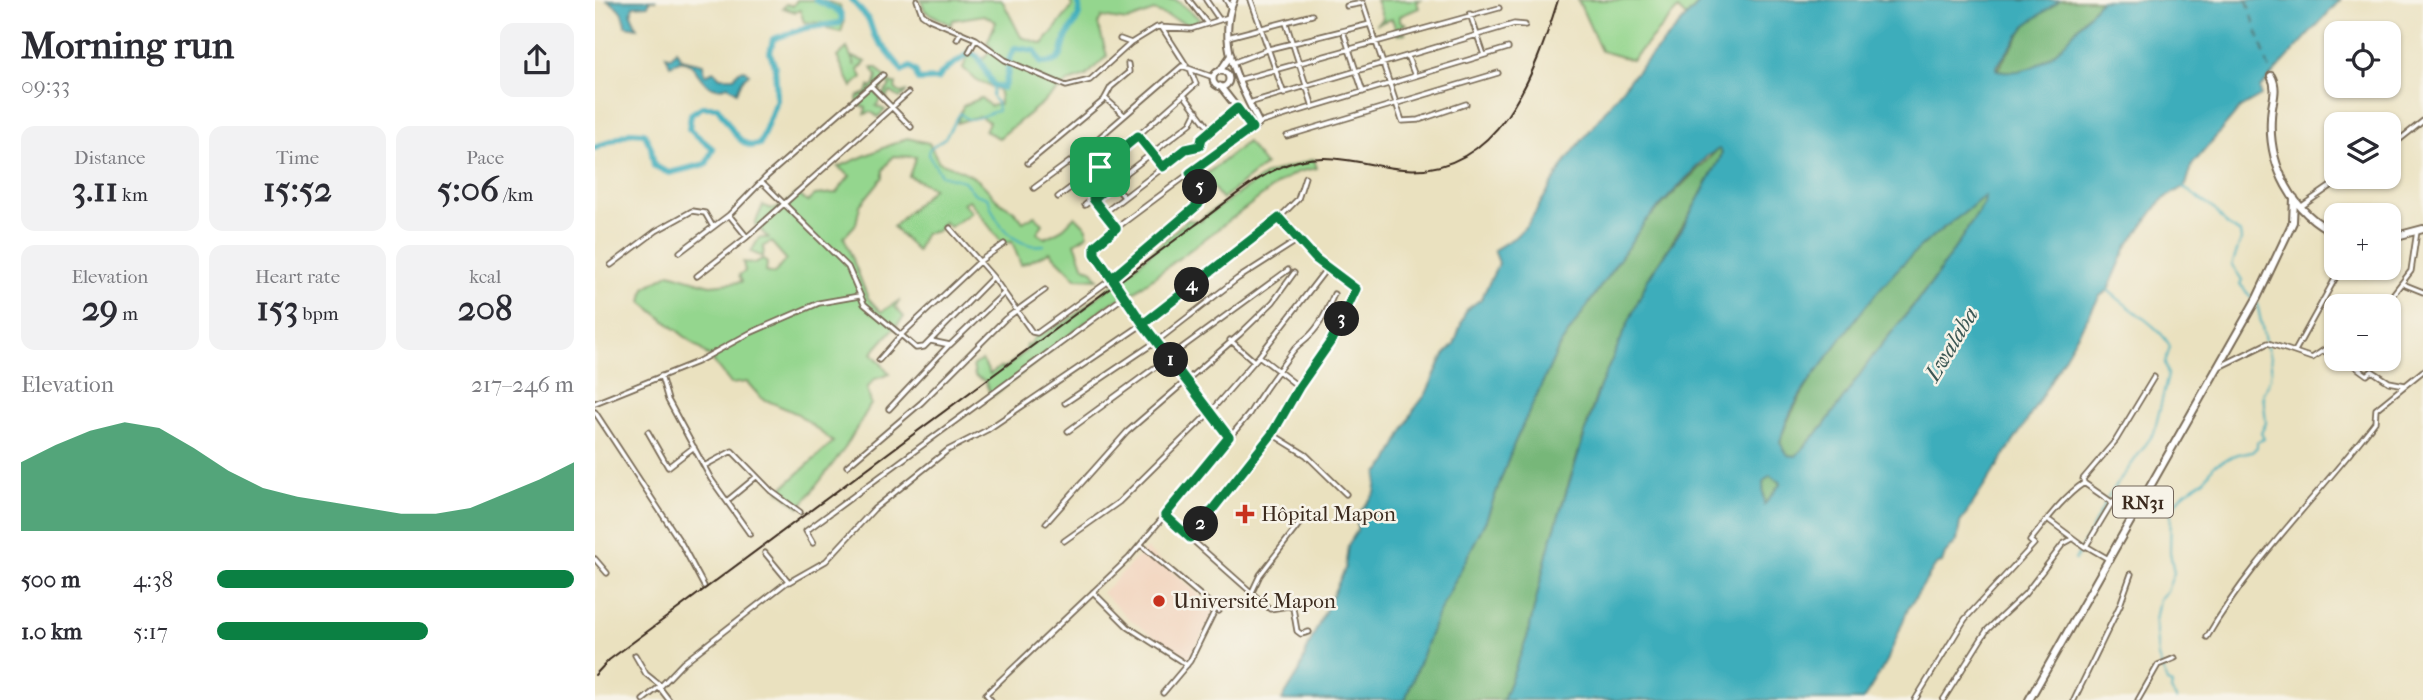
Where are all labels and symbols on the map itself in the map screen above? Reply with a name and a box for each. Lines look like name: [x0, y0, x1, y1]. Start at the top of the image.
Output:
pin: [1070, 137, 1130, 197]
pin: 5: [1183, 170, 1217, 204]
pin: 4: [1175, 268, 1209, 302]
pin: 3: [1325, 302, 1359, 336]
water label: Lwalaba: [1918, 302, 1984, 388]
pin: 1: [1153, 342, 1189, 378]
road number: RN31: [2113, 486, 2173, 517]
place label: Hôpital Mapon: [1261, 502, 1396, 526]
marker: Hôpital Mapon: [1235, 504, 1255, 524]
pin: 2: [1183, 506, 1219, 542]
place label: Université Mapon: [1173, 589, 1336, 613]
marker: Université Mapon: [1151, 593, 1167, 609]

